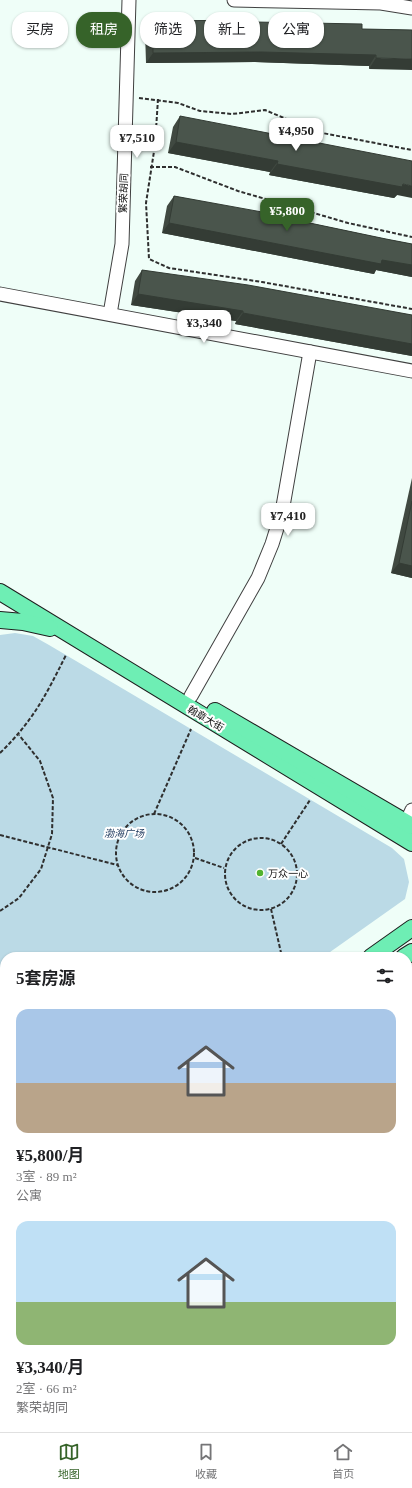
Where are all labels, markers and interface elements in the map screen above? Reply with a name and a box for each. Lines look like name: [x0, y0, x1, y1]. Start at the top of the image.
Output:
chip: 买房: [12, 12, 68, 48]
chip: 租房: [76, 12, 132, 48]
chip: 筛选: [140, 12, 196, 48]
chip: 新上: [204, 12, 260, 48]
chip: 公寓: [268, 12, 324, 48]
pin: ¥4,950: [263, 118, 329, 152]
text: ¥4,950: [278, 123, 314, 138]
pin: ¥7,510: [104, 125, 170, 159]
text: ¥7,510: [119, 130, 155, 145]
street label: 繁荣胡同: [117, 173, 130, 213]
pin: ¥5,800: [254, 198, 320, 232]
text: ¥5,800: [269, 203, 305, 218]
pin: ¥3,340: [171, 310, 237, 344]
text: ¥3,340: [186, 315, 222, 330]
pin: ¥7,410: [255, 503, 321, 537]
text: ¥7,410: [270, 508, 306, 523]
street label: 翰章大街: [186, 703, 226, 733]
park label: 渤海广场: [104, 828, 145, 839]
marker: 万众一心: [255, 868, 265, 878]
place label: 万众一心: [268, 868, 308, 879]
icon: filters: [374, 965, 396, 987]
text: 5套房源: [16, 969, 76, 988]
icon: home: [170, 1035, 242, 1107]
text: ¥5,800/月: [16, 1146, 84, 1165]
text: 3室 · 89 m²: [16, 1169, 77, 1184]
text: 公寓: [16, 1188, 42, 1203]
icon: home: [170, 1247, 242, 1319]
text: ¥3,340/月: [16, 1358, 84, 1377]
text: 2室 · 66 m²: [16, 1381, 77, 1396]
text: 繁荣胡同: [16, 1400, 68, 1415]
tab: 地图: [58, 1441, 80, 1481]
tab: 收藏: [195, 1441, 217, 1481]
tab: 首页: [332, 1441, 354, 1481]

